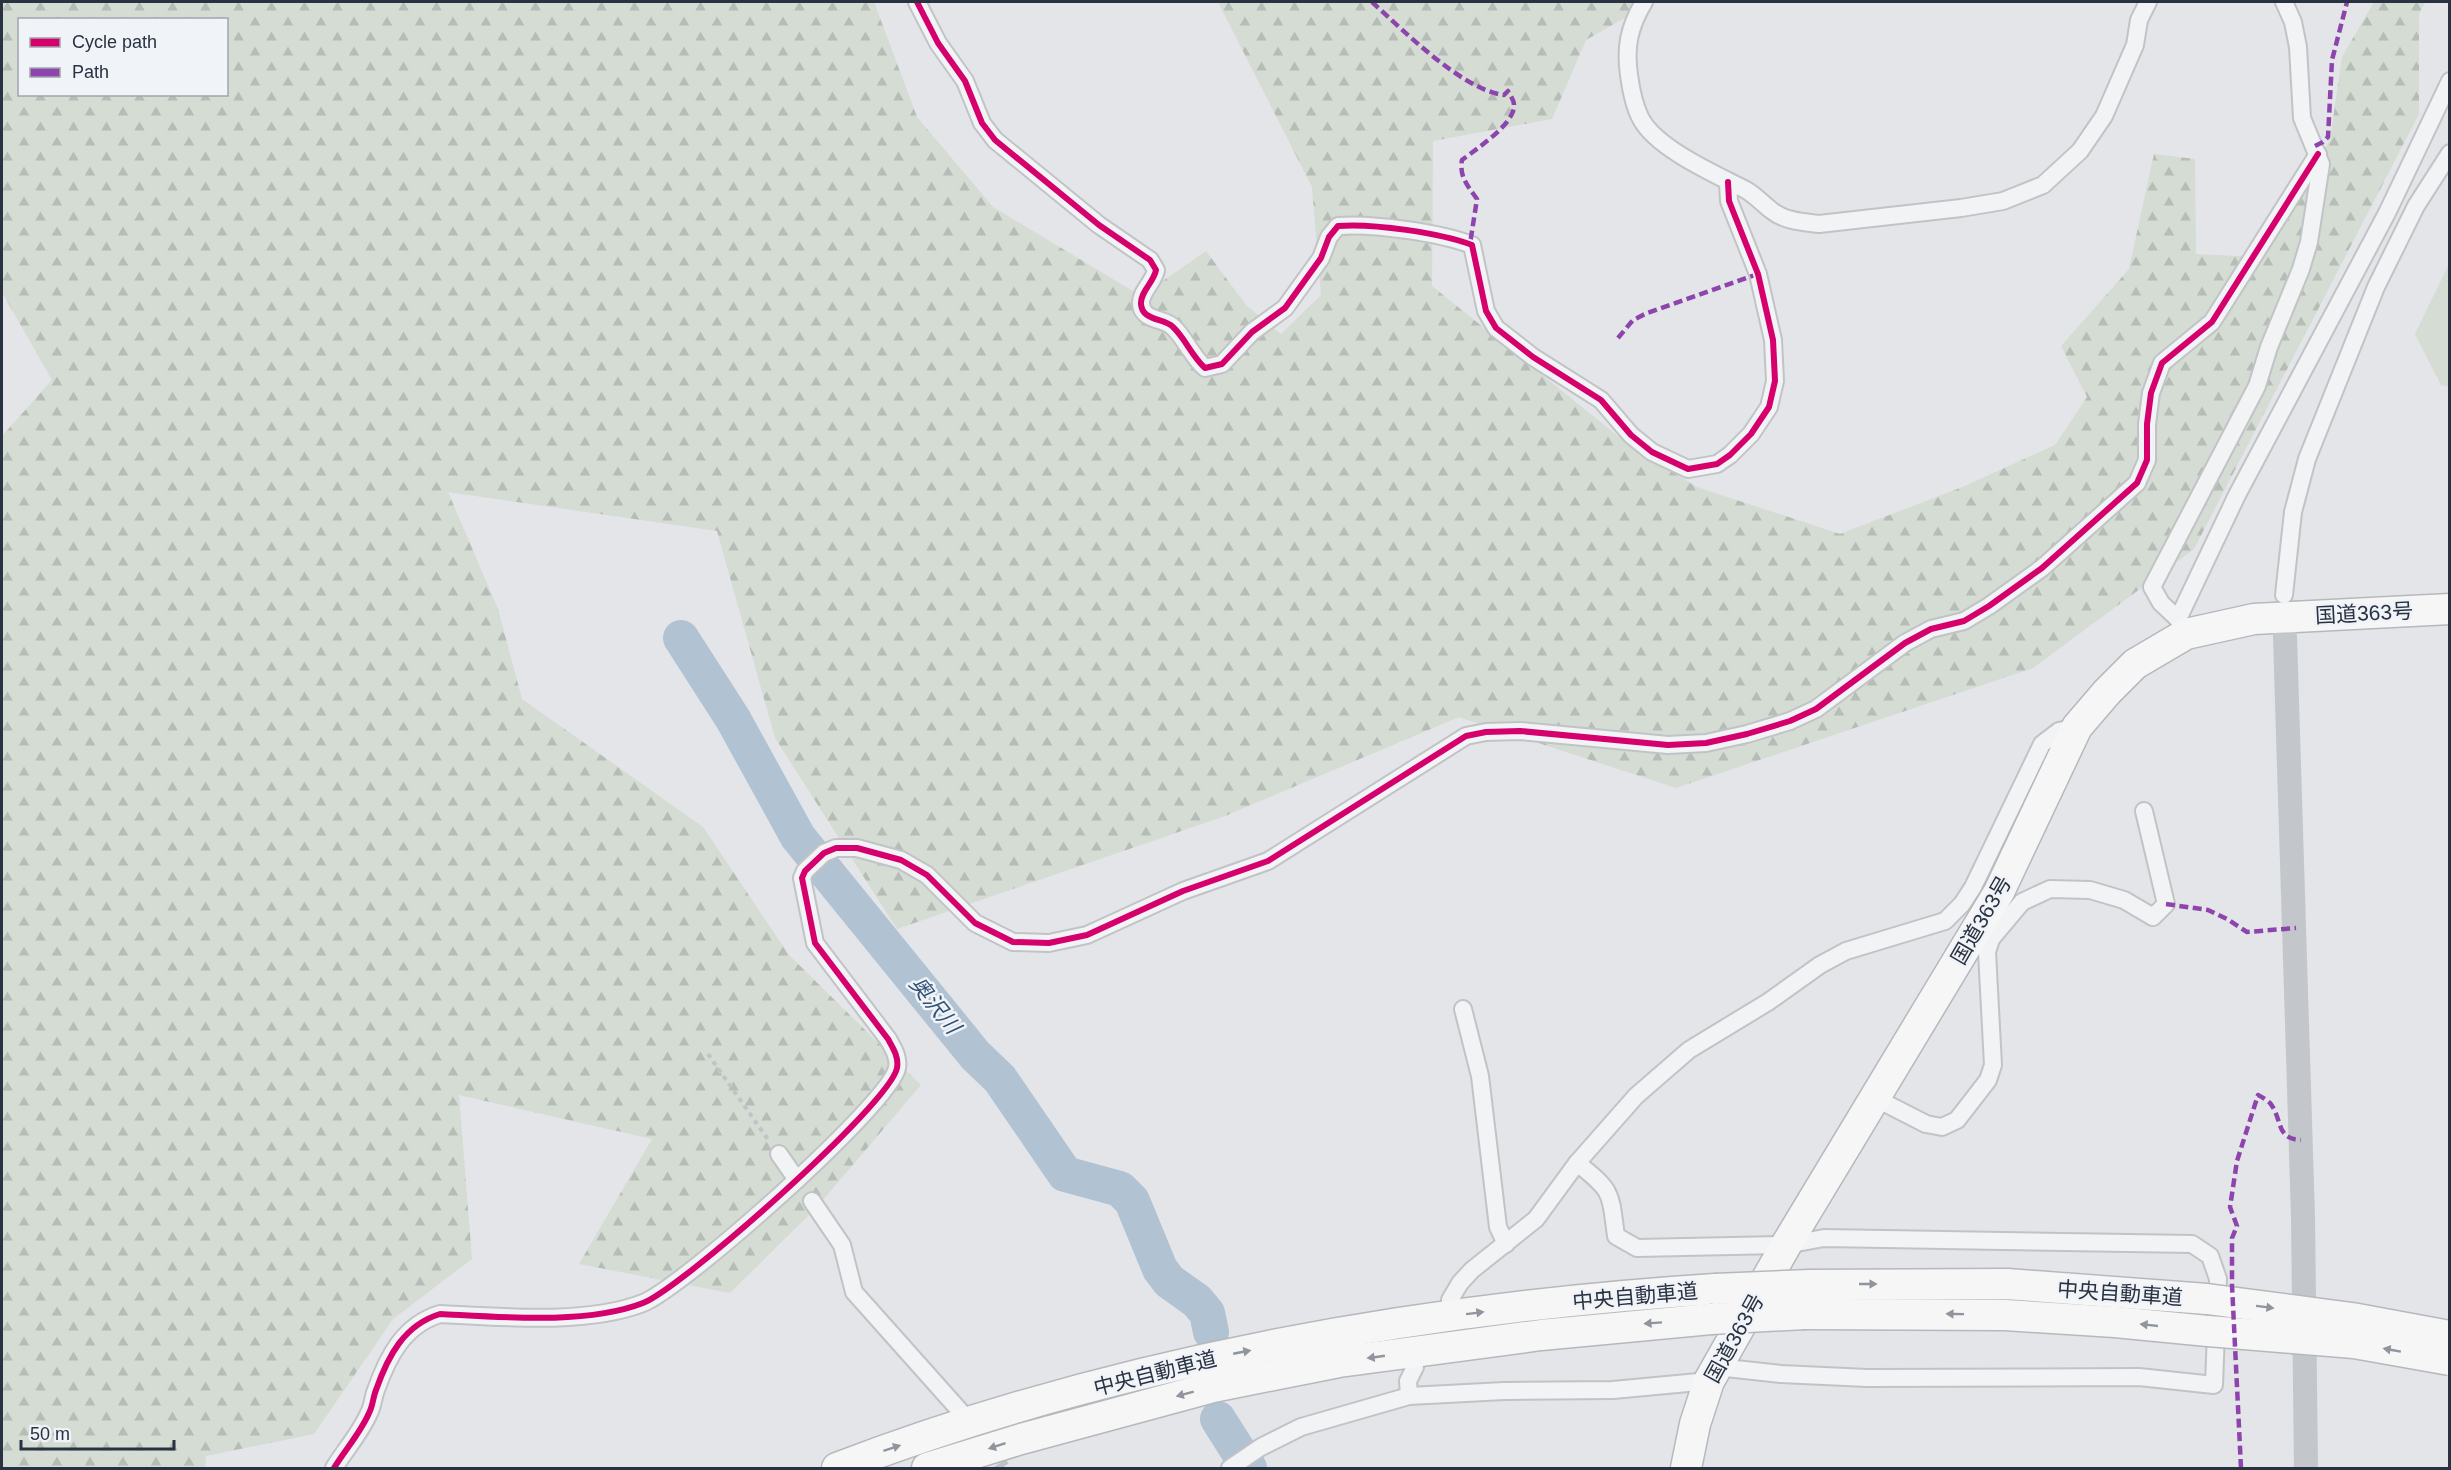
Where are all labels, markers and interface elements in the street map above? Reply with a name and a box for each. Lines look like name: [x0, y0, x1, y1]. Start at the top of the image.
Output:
legend: [18, 18, 228, 96]
text: Cycle path: [72, 32, 157, 52]
text: Path: [72, 62, 109, 82]
street label: 国道363号: [2314, 599, 2414, 627]
street label: 国道363号: [1947, 872, 2015, 968]
water label: 奥沢川: [905, 971, 967, 1040]
street label: 中央自動車道: [2056, 1277, 2184, 1309]
street label: 中央自動車道: [1571, 1279, 1699, 1313]
one-way arrow: [1859, 1279, 1878, 1289]
street label: 国道363号: [1700, 1290, 1768, 1386]
one-way arrow: [2256, 1302, 2275, 1311]
one-way arrow: [1466, 1308, 1485, 1317]
one-way arrow: [1945, 1309, 1964, 1319]
one-way arrow: [1643, 1319, 1662, 1328]
one-way arrow: [2140, 1320, 2159, 1330]
one-way arrow: [2382, 1345, 2401, 1354]
street label: 中央自動車道: [1091, 1347, 1219, 1399]
one-way arrow: [1232, 1347, 1251, 1356]
one-way arrow: [1366, 1353, 1385, 1362]
one-way arrow: [1176, 1390, 1194, 1400]
scale bar: [21, 1413, 174, 1451]
text: 50 m: [30, 1424, 70, 1444]
one-way arrow: [988, 1442, 1006, 1452]
one-way arrow: [883, 1443, 901, 1453]

